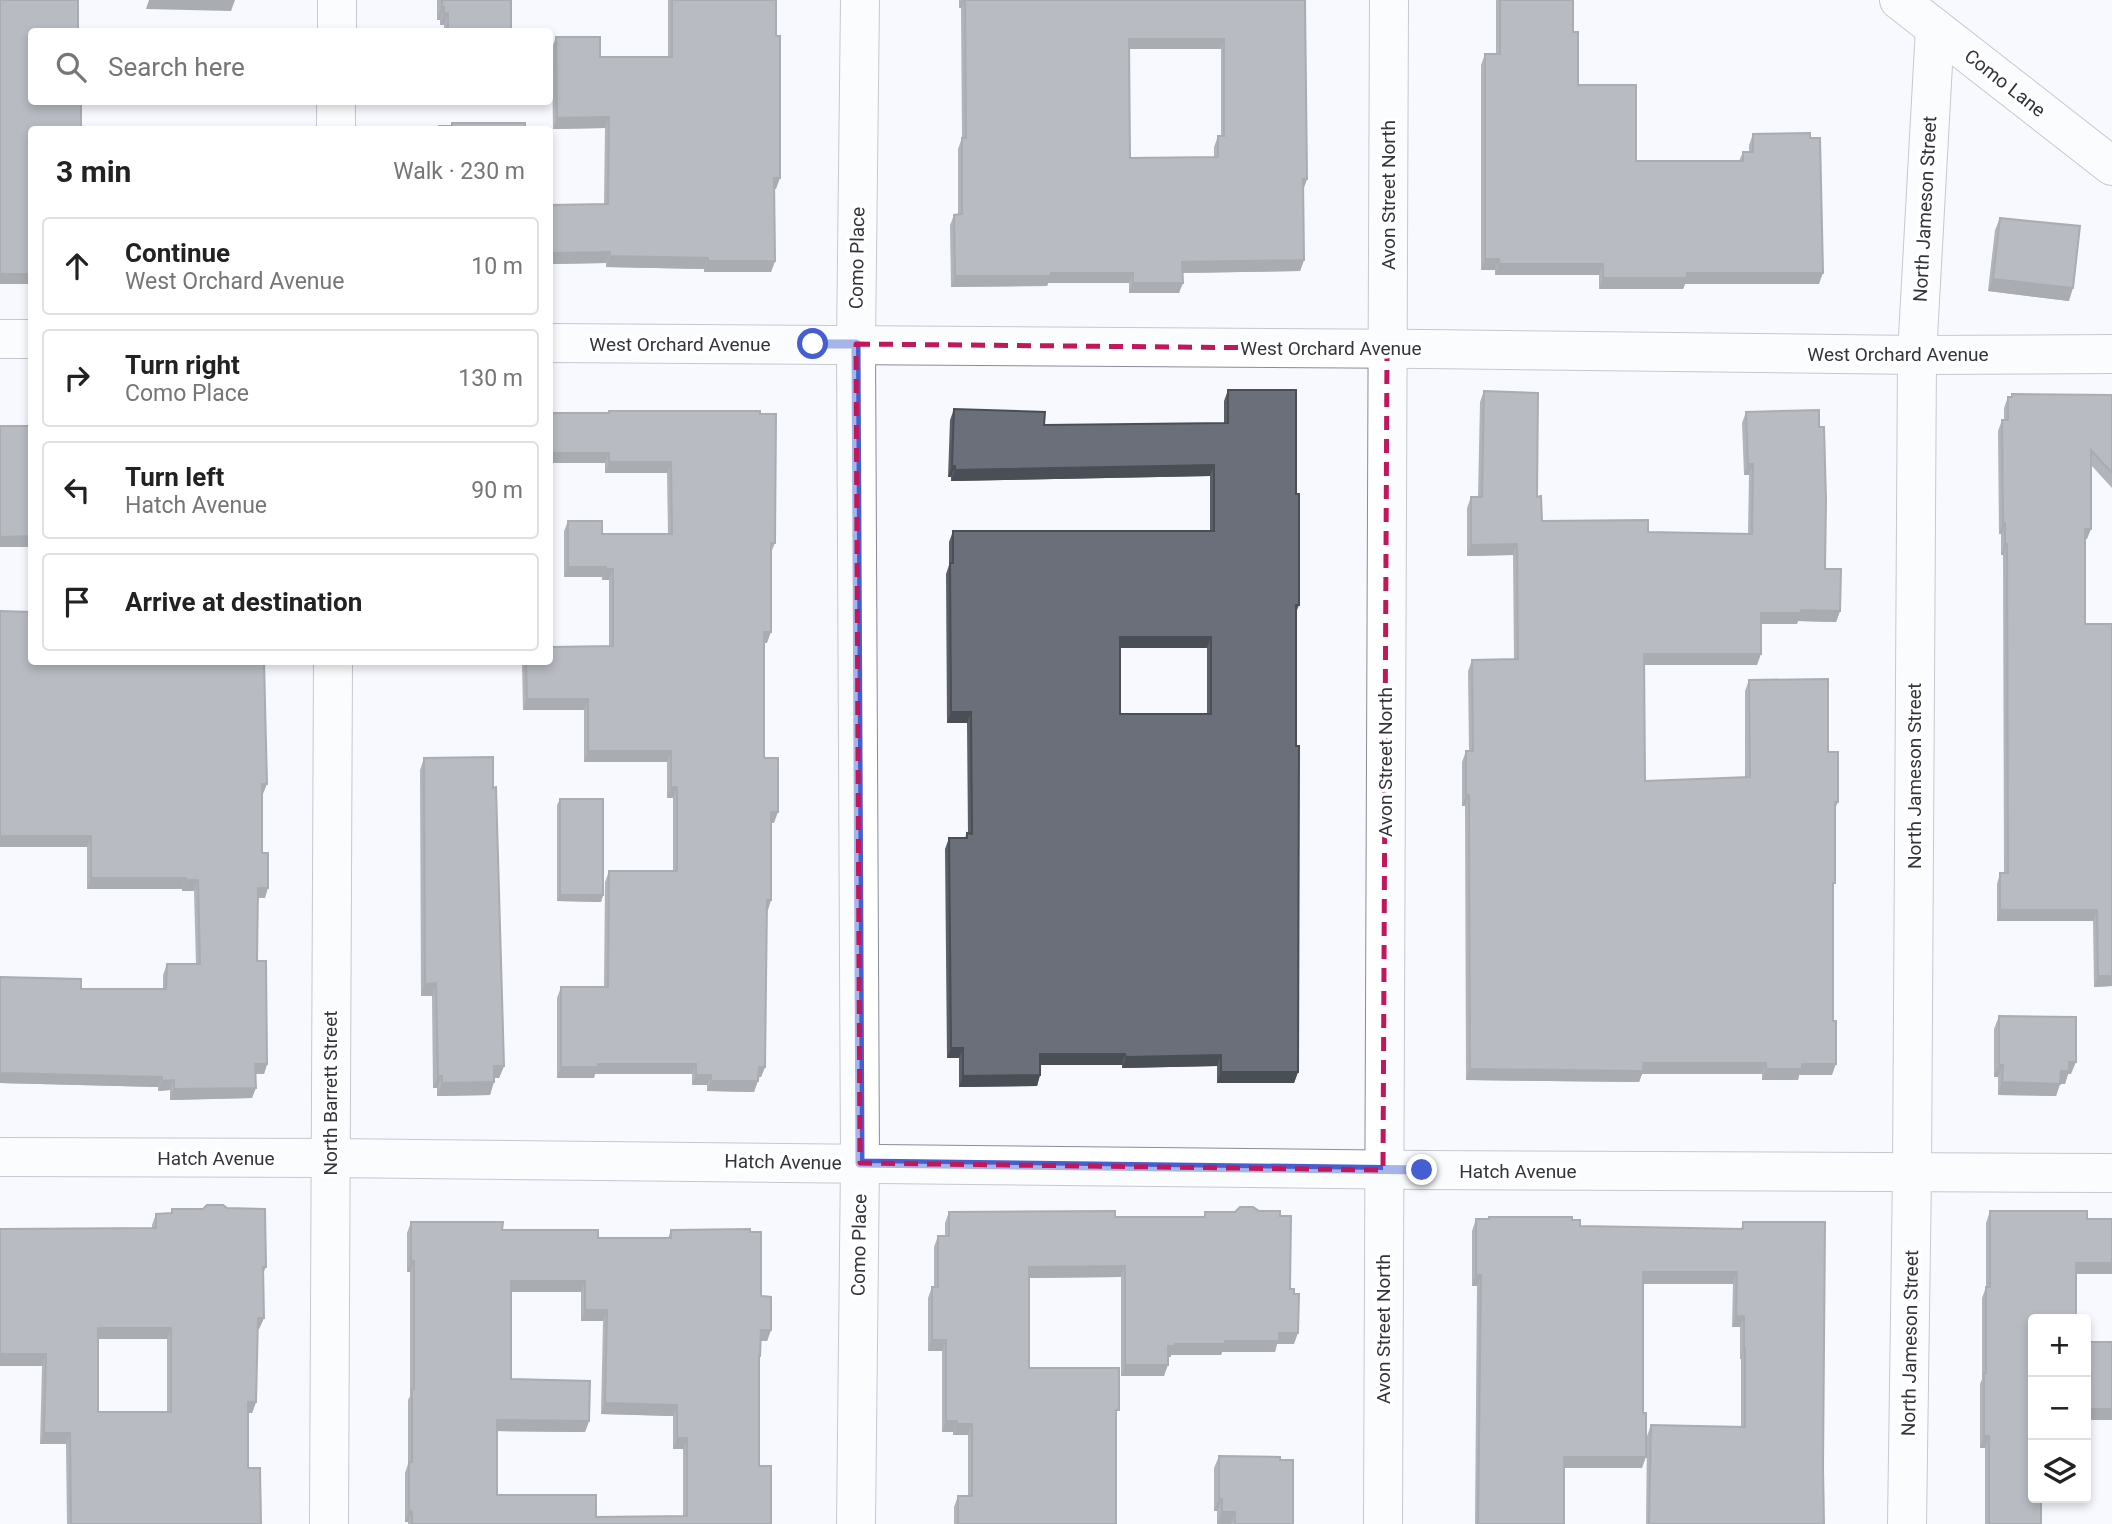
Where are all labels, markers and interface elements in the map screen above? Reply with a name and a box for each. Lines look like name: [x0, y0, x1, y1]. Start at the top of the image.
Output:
search box: [28, 28, 553, 105]
street label: Como Lane: [1960, 44, 2050, 122]
icon: search: [52, 48, 90, 86]
text: Search here: [108, 52, 245, 82]
street label: North Jameson Street: [1909, 115, 1941, 303]
street label: Avon Street North: [1377, 120, 1400, 270]
text: 3 min: [56, 154, 131, 189]
text: Walk · 230 m: [393, 158, 525, 185]
street label: Como Place: [845, 207, 869, 309]
text: Continue: [125, 238, 230, 268]
icon: ahead: [58, 247, 96, 285]
text: 10 m: [471, 253, 523, 280]
text: West Orchard Avenue: [125, 268, 344, 295]
route start: [797, 328, 828, 359]
street label: West Orchard Avenue: [589, 333, 771, 356]
street label: West Orchard Avenue: [1240, 337, 1422, 360]
street label: West Orchard Avenue: [1807, 343, 1989, 366]
text: Turn right: [125, 350, 240, 380]
icon: right: [58, 359, 96, 397]
text: 130 m: [458, 365, 523, 392]
text: Como Place: [125, 380, 249, 407]
text: Turn left: [125, 462, 224, 492]
icon: left: [58, 471, 96, 509]
text: 90 m: [471, 477, 523, 504]
text: Hatch Avenue: [125, 492, 267, 519]
icon: arrive: [58, 583, 96, 621]
text: Arrive at destination: [125, 587, 362, 617]
street label: North Jameson Street: [1903, 683, 1926, 869]
street label: Avon Street North: [1374, 687, 1397, 837]
street label: North Barrett Street: [319, 1011, 342, 1175]
street label: Hatch Avenue: [157, 1147, 275, 1170]
street label: Hatch Avenue: [724, 1149, 842, 1175]
route end: [1406, 1154, 1437, 1185]
street label: Hatch Avenue: [1459, 1160, 1577, 1183]
street label: Como Place: [847, 1194, 871, 1296]
street label: North Jameson Street: [1897, 1250, 1923, 1436]
street label: Avon Street North: [1372, 1254, 1395, 1404]
map controls: [2028, 1314, 2091, 1503]
button: +: [2028, 1314, 2091, 1377]
button: −: [2028, 1377, 2091, 1440]
button: layers: [2028, 1440, 2091, 1503]

